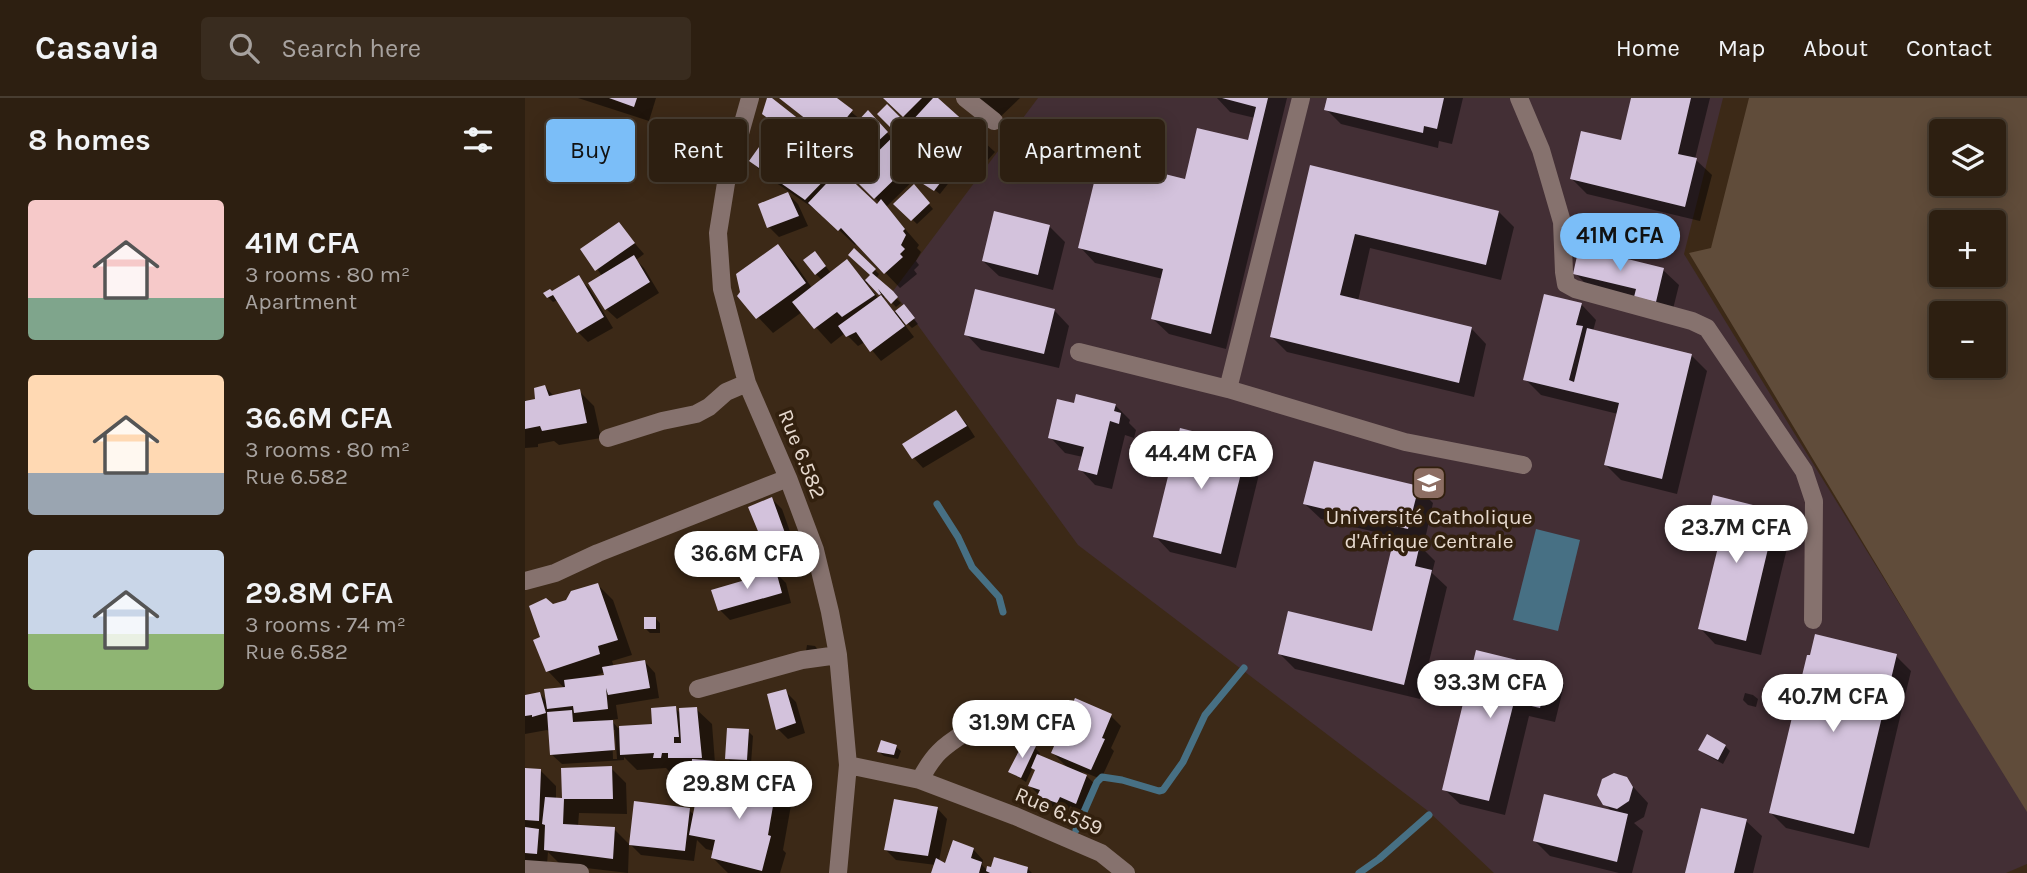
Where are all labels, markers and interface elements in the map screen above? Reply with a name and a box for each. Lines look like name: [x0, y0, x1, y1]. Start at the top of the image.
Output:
search box: [201, 17, 691, 80]
text: Casavia: [35, 29, 159, 67]
icon: search: [225, 29, 263, 67]
text: Search here: [281, 33, 421, 64]
text: Home: [1616, 34, 1680, 62]
text: Map: [1718, 34, 1765, 62]
text: About: [1803, 34, 1868, 62]
text: Contact: [1906, 34, 1992, 62]
chip: Buy: [546, 119, 635, 182]
chip: Rent: [649, 119, 747, 182]
chip: Filters: [761, 119, 878, 182]
chip: New: [892, 119, 986, 182]
chip: Apartment: [1000, 119, 1165, 182]
map controls: [1929, 119, 2006, 378]
button: layers: [1929, 119, 2006, 196]
icon: filters: [459, 121, 497, 159]
text: 8 homes: [28, 122, 151, 158]
button: +: [1929, 210, 2006, 287]
pin: 41M CFA: [1555, 214, 1685, 273]
text: 41M CFA: [1576, 222, 1664, 249]
text: 41M CFA: [245, 225, 360, 261]
icon: home: [84, 228, 168, 312]
text: 3 rooms · 80 m²: [245, 261, 410, 288]
text: Apartment: [245, 288, 357, 315]
button: −: [1929, 301, 2006, 378]
text: 36.6M CFA: [245, 400, 393, 436]
icon: home: [84, 403, 168, 487]
street label: Rue 6.582: [773, 406, 831, 502]
pin: 44.4M CFA: [1121, 432, 1281, 491]
text: 3 rooms · 80 m²: [245, 436, 410, 463]
text: 44.4M CFA: [1145, 440, 1257, 467]
text: Rue 6.582: [245, 463, 348, 490]
school or university icon: Université Catholique d'Afrique Centrale: [1410, 464, 1448, 502]
place label: Université Catholique d'Afrique Centrale: [1326, 505, 1532, 553]
pin: 23.7M CFA: [1656, 505, 1816, 565]
text: 23.7M CFA: [1681, 514, 1791, 541]
pin: 36.6M CFA: [667, 532, 827, 591]
text: 36.6M CFA: [690, 540, 804, 567]
text: 29.8M CFA: [245, 575, 393, 611]
icon: home: [84, 578, 168, 662]
text: 3 rooms · 74 m²: [245, 611, 406, 638]
text: Rue 6.582: [245, 638, 348, 665]
pin: 93.3M CFA: [1410, 660, 1570, 720]
text: 93.3M CFA: [1433, 669, 1547, 696]
pin: 40.7M CFA: [1753, 674, 1913, 734]
text: 40.7M CFA: [1778, 683, 1888, 710]
pin: 31.9M CFA: [942, 700, 1102, 760]
text: 31.9M CFA: [968, 709, 1076, 736]
pin: 29.8M CFA: [659, 762, 819, 821]
text: 29.8M CFA: [682, 770, 796, 797]
street label: Rue 6.559: [1012, 782, 1106, 840]

